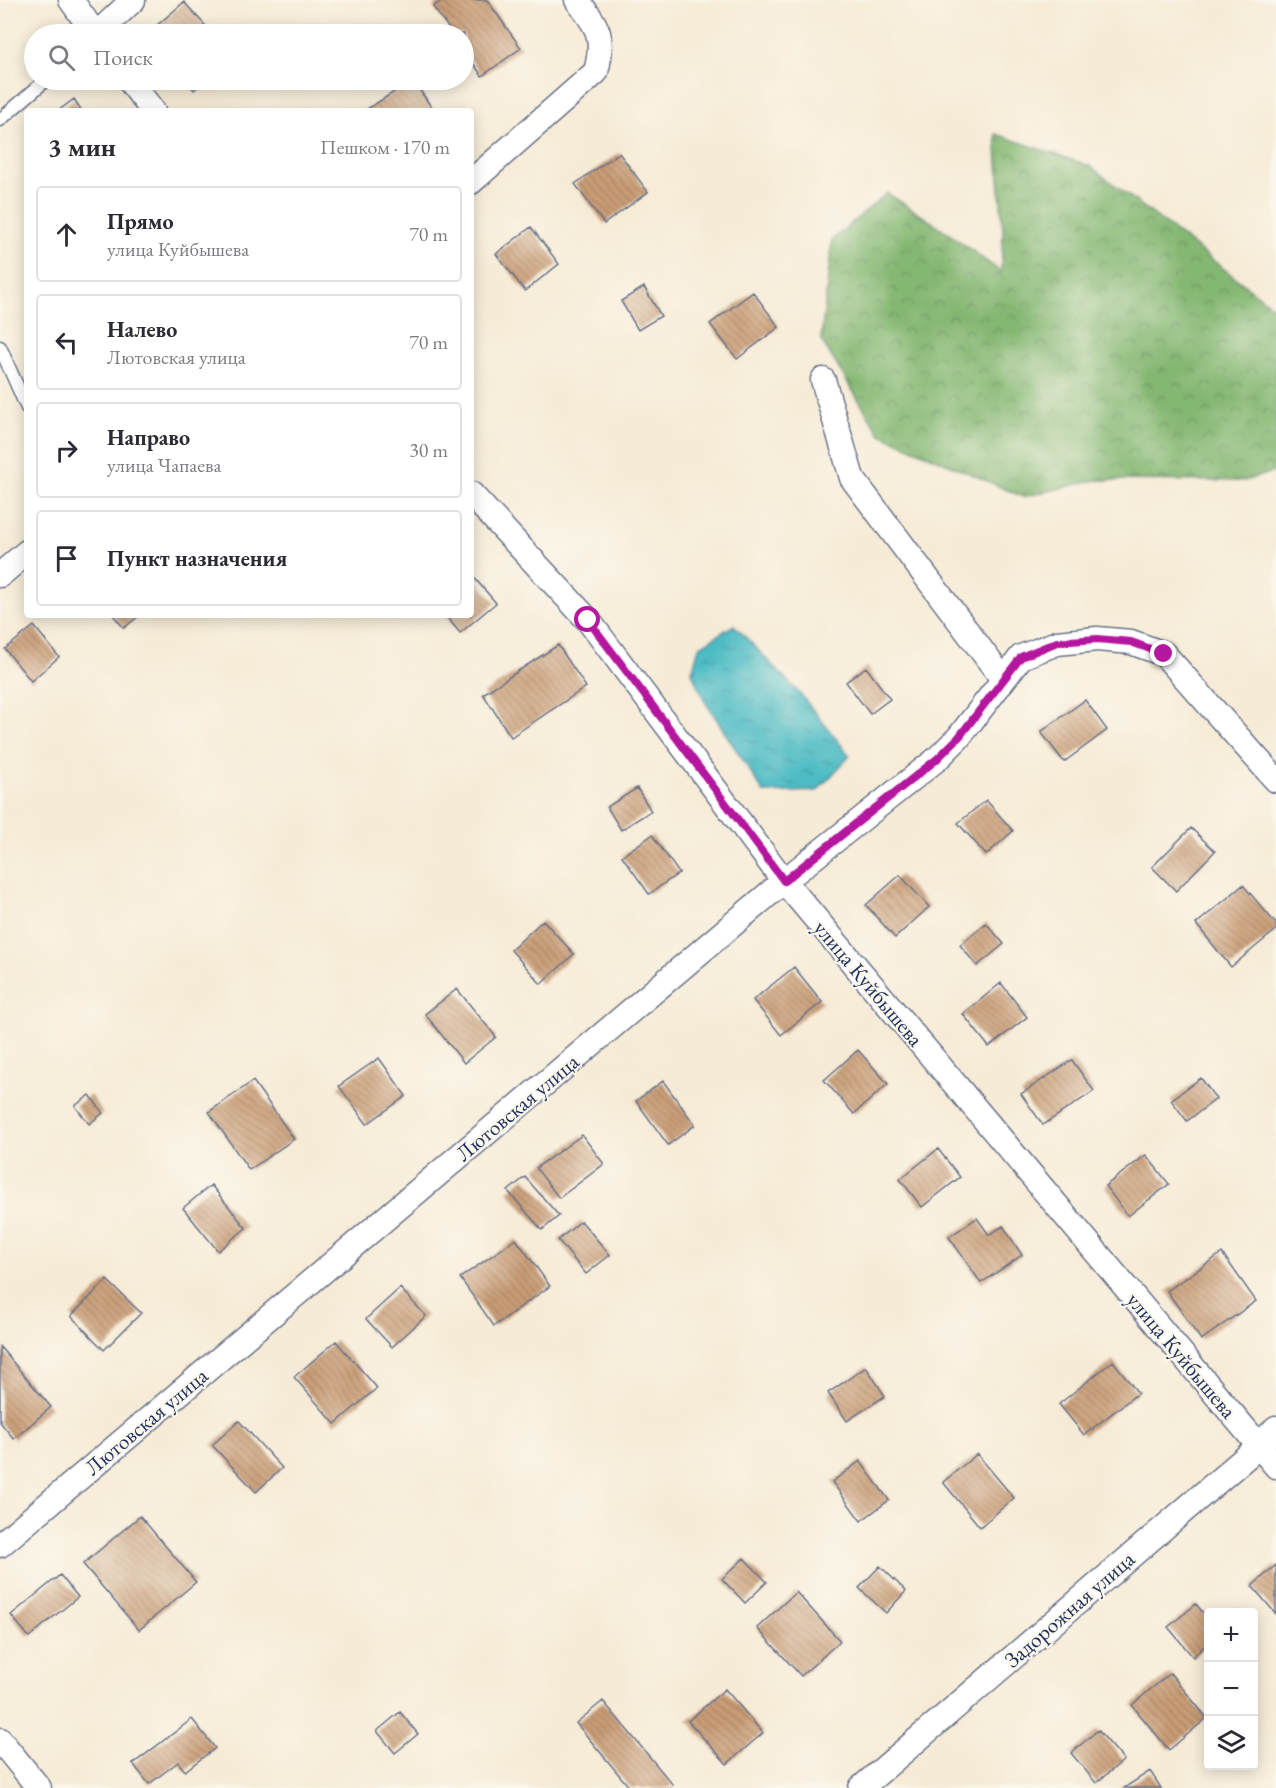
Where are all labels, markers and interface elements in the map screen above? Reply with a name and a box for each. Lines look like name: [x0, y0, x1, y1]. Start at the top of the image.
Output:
search box: [24, 24, 474, 90]
icon: search: [45, 41, 78, 74]
text: Поиск: [93, 43, 153, 72]
text: 3 мин: [48, 130, 116, 164]
text: Пешком · 170 m: [320, 134, 450, 160]
text: Прямо: [107, 207, 174, 236]
icon: ahead: [50, 218, 83, 251]
text: 70 m: [409, 221, 448, 247]
text: улица Куйбышева: [107, 236, 249, 262]
text: Налево: [107, 315, 177, 344]
icon: left: [50, 326, 83, 359]
text: 70 m: [409, 329, 448, 355]
text: Лютовская улица: [107, 344, 246, 370]
text: Направо: [107, 423, 190, 452]
icon: right: [50, 434, 83, 467]
text: 30 m: [409, 437, 448, 463]
text: улица Чапаева: [107, 452, 222, 478]
icon: arrive: [50, 542, 83, 575]
text: Пункт назначения: [107, 544, 287, 573]
route start: [574, 606, 600, 632]
route end: [1150, 640, 1176, 666]
street label: улица Куйбышева: [807, 914, 930, 1053]
street label: Лютовская улица: [450, 1047, 585, 1168]
street label: улица Куйбышева: [1120, 1286, 1243, 1425]
street label: Лютовская улица: [79, 1361, 214, 1482]
street label: Задорожная улица: [998, 1545, 1141, 1674]
map controls: [1204, 1608, 1258, 1770]
button: +: [1204, 1608, 1258, 1662]
button: −: [1204, 1662, 1258, 1716]
button: layers: [1204, 1716, 1258, 1770]

